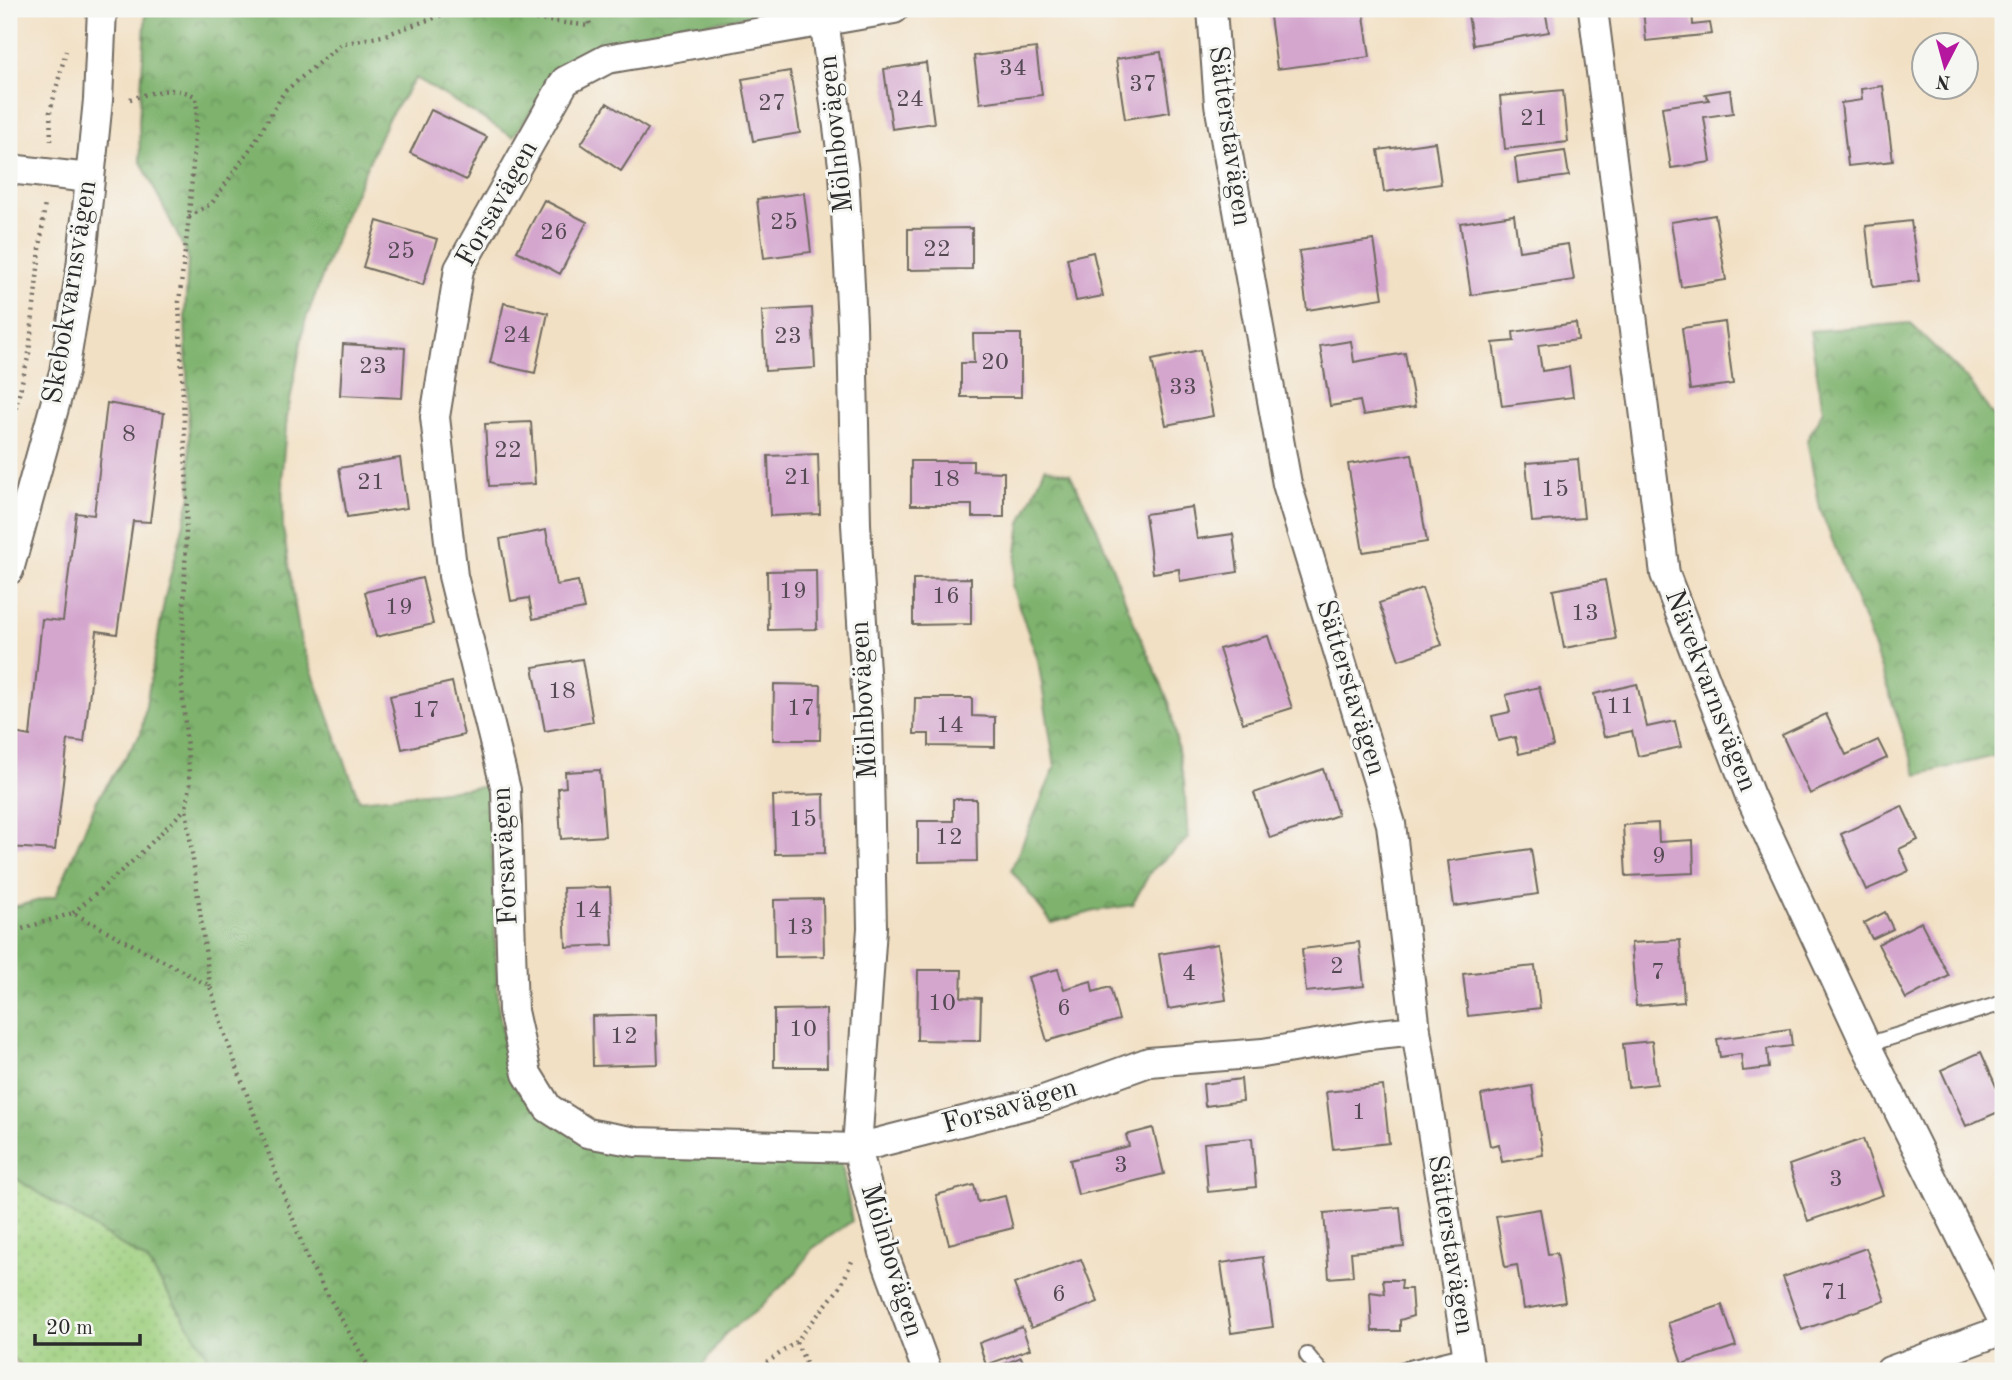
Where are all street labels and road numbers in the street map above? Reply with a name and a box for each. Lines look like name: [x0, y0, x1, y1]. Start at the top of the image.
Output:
street label: Sätterstavägen: [1202, 44, 1256, 228]
street label: Mölnbovägen: [815, 54, 859, 214]
street label: Forsavägen: [452, 136, 544, 272]
street label: Skebokvarnsvägen: [40, 178, 102, 406]
street label: Nävekvarnsvägen: [1659, 586, 1761, 796]
street label: Sätterstavägen: [1310, 597, 1390, 779]
street label: Mölnbovägen: [847, 620, 883, 780]
street label: Forsavägen: [488, 786, 524, 926]
street label: Forsavägen: [939, 1074, 1081, 1140]
street label: Sätterstavägen: [1422, 1153, 1478, 1337]
street label: Mölnbovägen: [854, 1181, 928, 1341]

